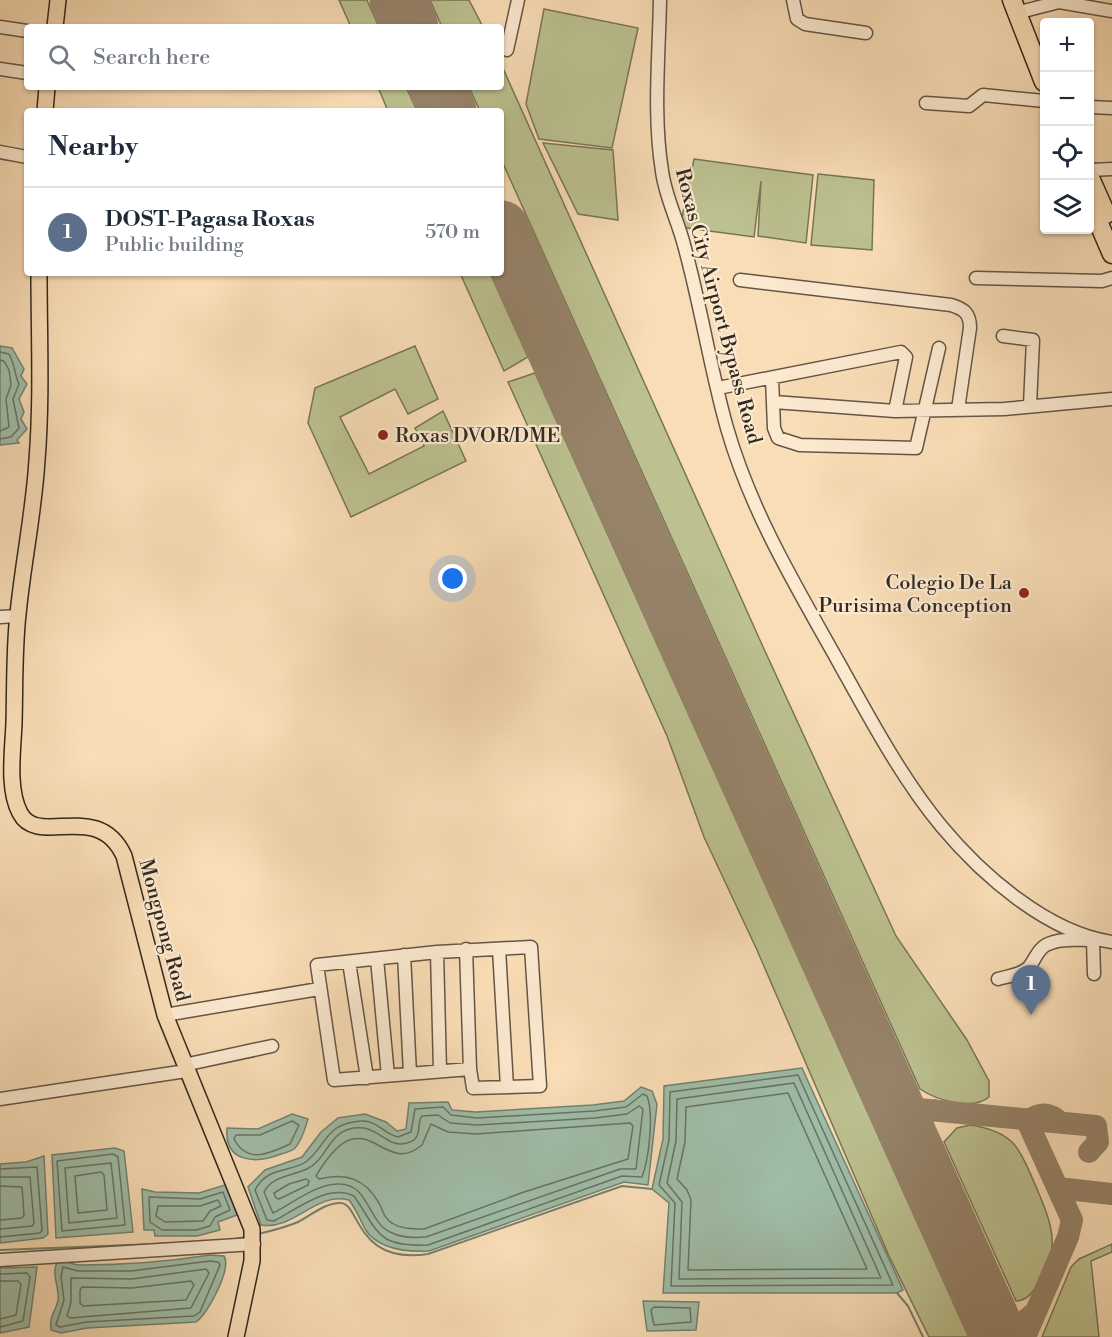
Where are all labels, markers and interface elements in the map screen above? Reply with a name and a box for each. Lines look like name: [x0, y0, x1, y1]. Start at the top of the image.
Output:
map controls: [1040, 18, 1094, 234]
button: +: [1040, 18, 1094, 72]
search box: [24, 24, 504, 90]
icon: search: [45, 41, 78, 74]
text: Search here: [93, 44, 210, 71]
button: −: [1040, 72, 1094, 126]
button: locate: [1040, 126, 1094, 180]
text: Nearby: [48, 131, 138, 163]
street label: Roxas City Airport Bypass Road: [669, 166, 767, 448]
button: layers: [1040, 180, 1094, 234]
text: DOST-Pagasa Roxas: [105, 206, 315, 233]
text: 1: [63, 220, 72, 245]
text: 570 m: [425, 220, 480, 245]
text: Public building: [105, 233, 244, 258]
place label: Roxas DVOR/DME: [395, 424, 560, 449]
marker: Roxas DVOR/DME: [376, 428, 390, 442]
your location: [438, 564, 467, 593]
place label: Colegio De La Purisima Conception: [819, 571, 1013, 619]
marker: Colegio De La Purisima Conception: [1017, 586, 1031, 600]
street label: Mongpong Road: [132, 856, 195, 1005]
pin: 1: [1012, 966, 1050, 1015]

